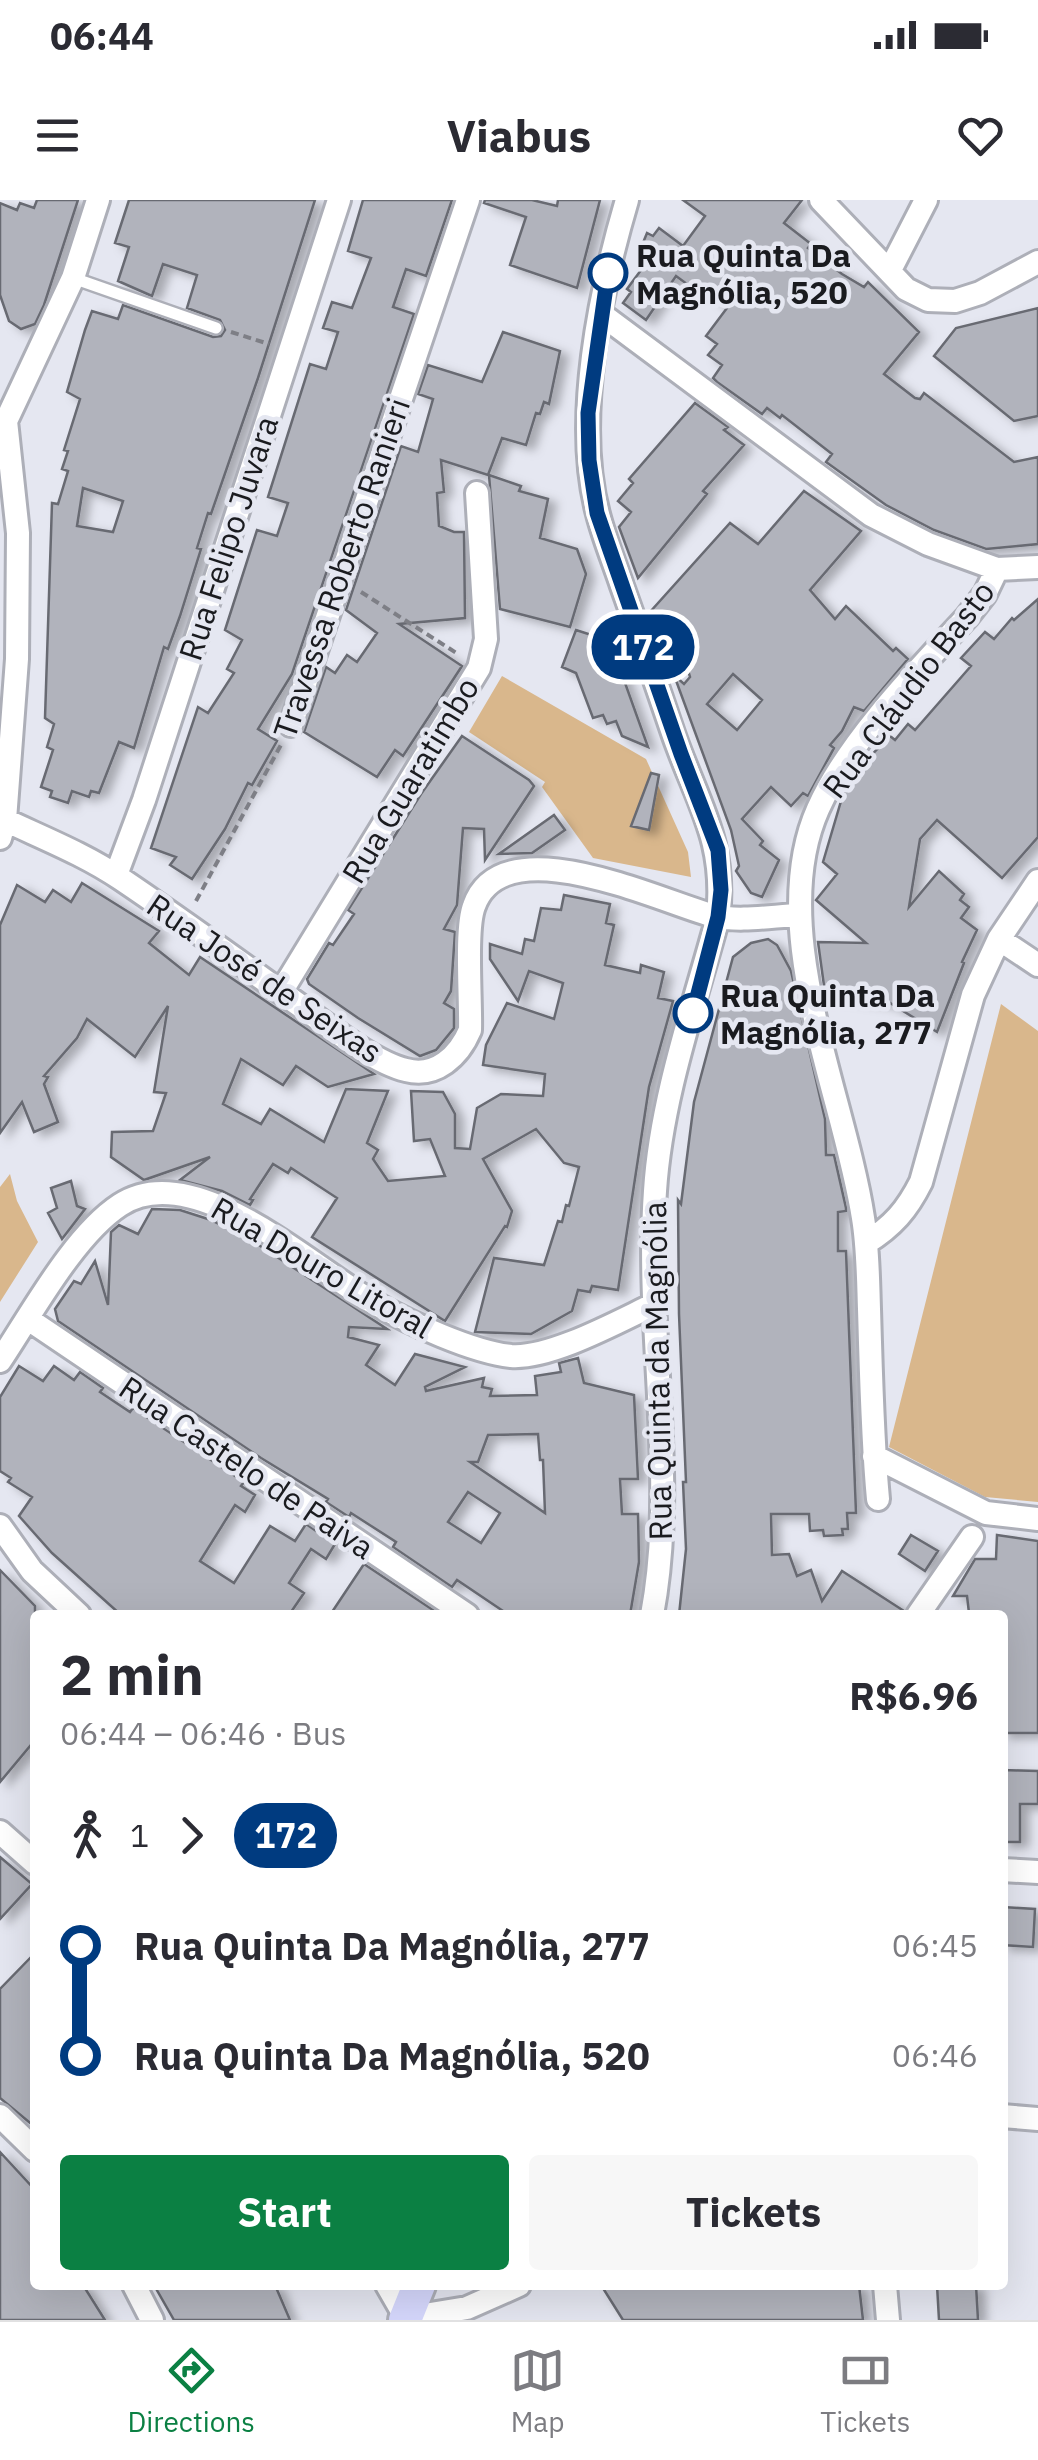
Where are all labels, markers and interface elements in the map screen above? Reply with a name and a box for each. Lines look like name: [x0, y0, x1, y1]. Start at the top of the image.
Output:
text: 06:44: [50, 11, 154, 60]
text: Viabus: [447, 106, 591, 164]
icon: menu: [30, 108, 85, 163]
icon: heart: [953, 108, 1008, 163]
place label: Rua Quinta Da Magnólia, 520: [636, 234, 851, 313]
marker: Rua Quinta Da Magnólia, 520: [589, 254, 627, 292]
street label: Travessa Roberto Ranieri: [263, 392, 419, 744]
street label: Rua Felipo Juvara: [169, 411, 287, 665]
street label: Rua Cláudio Basto: [813, 572, 1003, 806]
line badge: 172: [586, 614, 700, 680]
text: 172: [611, 624, 675, 670]
street label: Rua Guaratimbo: [332, 669, 488, 891]
street label: Rua José de Seixas: [139, 884, 391, 1072]
place label: Rua Quinta Da Magnólia, 277: [720, 974, 935, 1053]
marker: Rua Quinta Da Magnólia, 277: [674, 994, 712, 1032]
street label: Rua Douro Litoral: [204, 1187, 440, 1347]
street label: Rua Quinta da Magnólia: [633, 1201, 681, 1541]
street label: Rua Castelo de Paiva: [111, 1366, 383, 1568]
text: 2 min: [60, 1639, 204, 1710]
text: R$6.96: [849, 1671, 978, 1720]
text: 06:44 – 06:46 · Bus: [60, 1712, 346, 1754]
icon: walk: [60, 1808, 115, 1863]
icon: forward: [164, 1808, 219, 1863]
text: 172: [254, 1812, 317, 1858]
text: 1: [130, 1814, 149, 1856]
text: Rua Quinta Da Magnólia, 277: [134, 1921, 650, 1970]
text: 06:45: [892, 1924, 978, 1966]
text: Rua Quinta Da Magnólia, 520: [134, 2031, 650, 2080]
text: 06:46: [892, 2034, 978, 2076]
button: Start: [60, 2155, 509, 2270]
button: Tickets: [529, 2155, 978, 2270]
tab: Directions: [128, 2343, 255, 2440]
tab: Map: [510, 2343, 565, 2440]
tab: Tickets: [820, 2343, 910, 2440]

